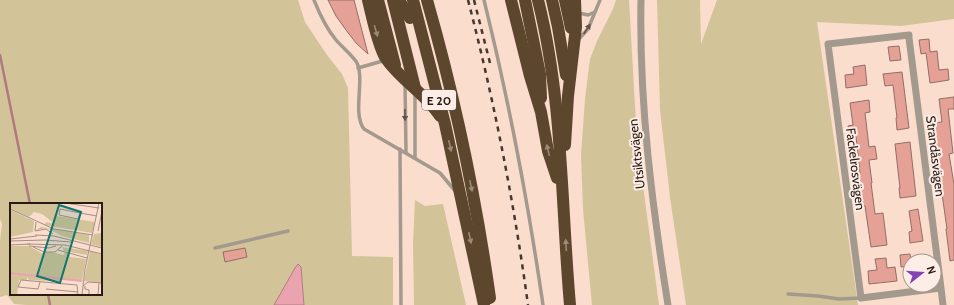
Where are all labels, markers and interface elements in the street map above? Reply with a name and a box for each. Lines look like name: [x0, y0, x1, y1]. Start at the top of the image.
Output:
one-way arrow: [583, 24, 591, 34]
one-way arrow: [373, 25, 379, 37]
road number: E 20: [422, 90, 456, 110]
one-way arrow: [402, 109, 408, 122]
street label: Strandåsvägen: [923, 115, 949, 197]
street label: Utsiktsvägen: [624, 118, 648, 190]
street label: Fackelrosvägen: [843, 127, 869, 211]
one-way arrow: [447, 140, 453, 153]
one-way arrow: [545, 143, 551, 156]
one-way arrow: [469, 180, 475, 192]
inset map: [10, 203, 102, 295]
one-way arrow: [467, 232, 473, 244]
one-way arrow: [563, 239, 570, 251]
north arrow: [902, 253, 942, 293]
text: N: [924, 264, 939, 276]

